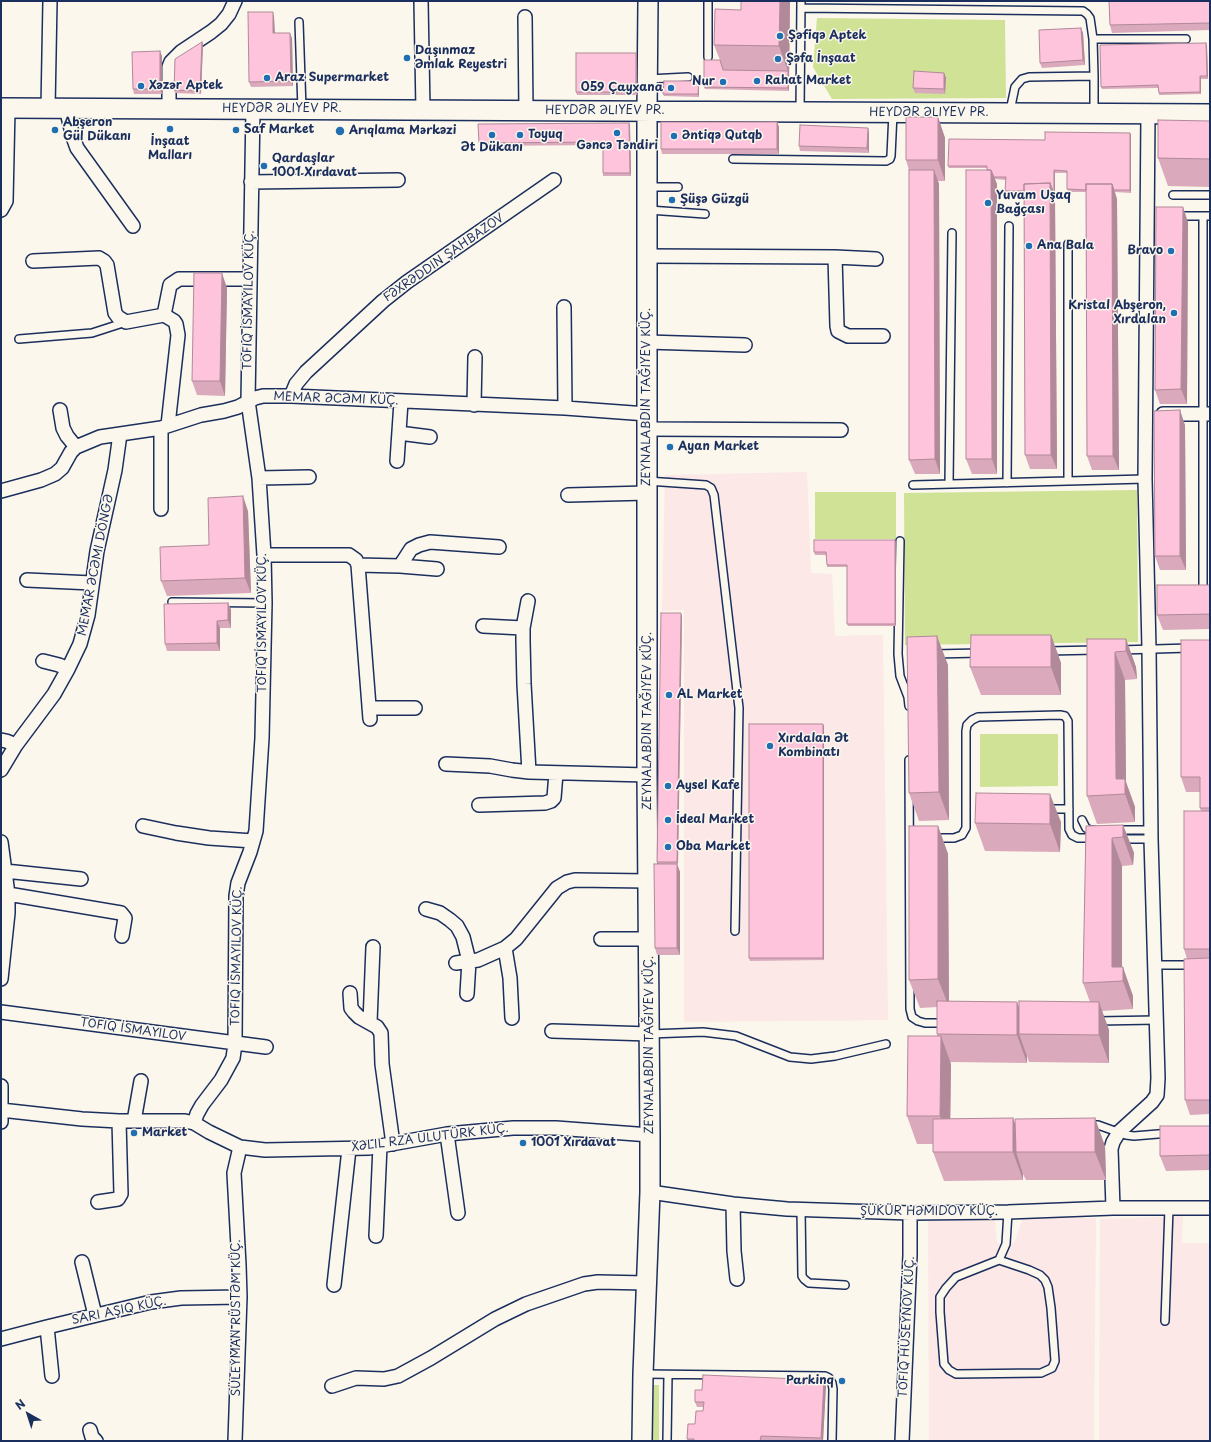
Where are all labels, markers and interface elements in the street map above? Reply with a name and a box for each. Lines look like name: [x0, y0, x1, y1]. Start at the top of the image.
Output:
place label: Şəfiqə Aptek: [788, 29, 867, 43]
marker: Şəfiqə Aptek: [775, 31, 785, 41]
place label: Daşınmaz Əmlak Reyestri: [415, 44, 507, 72]
place label: Şəfa İnşaat: [786, 52, 856, 66]
marker: Daşınmaz Əmlak Reyestri: [402, 53, 412, 63]
marker: Şəfa İnşaat: [773, 54, 783, 64]
place label: Araz Supermarket: [275, 71, 389, 85]
marker: Araz Supermarket: [262, 73, 272, 83]
place label: Rahat Market: [765, 74, 851, 88]
place label: Nur: [692, 75, 715, 89]
marker: Rahat Market: [752, 76, 762, 86]
marker: Nur: [718, 77, 728, 87]
place label: Xəzər Aptek: [149, 79, 223, 93]
marker: Xəzər Aptek: [136, 81, 146, 91]
place label: 059 Çayxana: [581, 81, 663, 95]
marker: 059 Çayxana: [666, 83, 676, 93]
street label: HEYDƏR ƏLIYEV PR.: [222, 102, 342, 116]
street label: HEYDƏR ƏLIYEV PR.: [545, 104, 665, 118]
street label: HEYDƏR ƏLIYEV PR.: [869, 106, 989, 120]
place label: Abşeron Gül Dükanı: [63, 116, 131, 144]
place label: Saf Market: [244, 123, 314, 137]
marker: İnşaat Malları: [165, 124, 175, 134]
place label: Arıqlama Mərkəzi: [349, 124, 456, 138]
marker: Abşeron Gül Dükanı: [50, 125, 60, 135]
marker: Saf Market: [231, 125, 241, 135]
marker: Arıqlama Mərkəzi: [334, 125, 346, 137]
place label: Toyuq: [528, 128, 563, 142]
marker: Gəncə Təndiri: [612, 128, 622, 138]
place label: Əntiqə Qutqb: [682, 129, 762, 143]
marker: Ət Dükanı: [487, 130, 497, 140]
marker: Toyuq: [515, 130, 525, 140]
marker: Əntiqə Qutqb: [669, 131, 679, 141]
place label: İnşaat Malları: [148, 135, 192, 163]
place label: Gəncə Təndiri: [576, 139, 658, 153]
place label: Ət Dükanı: [461, 141, 523, 155]
place label: Qardaşlar 1001 Xırdavat: [272, 152, 357, 180]
marker: Qardaşlar 1001 Xırdavat: [259, 161, 269, 171]
place label: Yuvam Uşaq Bağçası: [996, 189, 1071, 217]
place label: Şüşə Güzgü: [680, 193, 749, 207]
marker: Şüşə Güzgü: [667, 195, 677, 205]
marker: Yuvam Uşaq Bağçası: [983, 198, 993, 208]
street label: FƏXRƏDDIN ŞAHBAZOV: [381, 211, 507, 305]
street label: TOFIQ İSMAYILOV KÜÇ.: [241, 230, 257, 370]
place label: Ana Bala: [1037, 239, 1094, 253]
marker: Ana Bala: [1024, 241, 1034, 251]
place label: Bravo: [1127, 244, 1163, 258]
marker: Bravo: [1166, 246, 1176, 256]
place label: Kristal Abşeron, Xırdalan: [1068, 299, 1166, 327]
street label: ZEYNALABDIN TAĞIYEV KÜÇ.: [640, 308, 654, 486]
marker: Kristal Abşeron, Xırdalan: [1169, 308, 1179, 318]
street label: MEMAR ƏCƏMI KÜÇ.: [273, 390, 399, 408]
place label: Ayan Market: [678, 440, 759, 454]
marker: Ayan Market: [665, 442, 675, 452]
street label: MEMAR ƏCƏMI DÖNGƏ: [75, 493, 117, 637]
street label: TOFIQ İSMAYILOV KÜÇ.: [256, 553, 270, 693]
street label: ZEYNALABDIN TAĞIYEV KÜÇ.: [641, 632, 655, 810]
place label: AL Market: [677, 688, 742, 702]
marker: AL Market: [664, 690, 674, 700]
place label: Xırdalan Ət Kombinatı: [778, 732, 849, 760]
marker: Xırdalan Ət Kombinatı: [765, 741, 775, 751]
place label: Aysel Kafe: [676, 779, 740, 793]
marker: Aysel Kafe: [663, 781, 673, 791]
place label: İdeal Market: [676, 813, 754, 827]
marker: İdeal Market: [663, 815, 673, 825]
place label: Oba Market: [676, 840, 751, 854]
marker: Oba Market: [663, 842, 673, 852]
street label: TOFIQ İSMAYILOV KÜÇ.: [229, 886, 245, 1026]
street label: ZEYNALABDIN TAĞIYEV KÜÇ.: [643, 956, 657, 1134]
street label: TOFIQ İSMAYILOV: [79, 1015, 187, 1045]
street label: XƏLIL RZA ULUTÜRK KÜÇ.: [351, 1121, 509, 1155]
place label: Market: [142, 1126, 187, 1140]
marker: Market: [129, 1128, 139, 1138]
place label: 1001 Xırdavat: [531, 1136, 616, 1150]
marker: 1001 Xırdavat: [518, 1138, 528, 1148]
street label: ŞÜKÜR HƏMIDOV KÜÇ.: [860, 1205, 998, 1219]
street label: SÜLEYMAN RÜSTƏM KÜÇ.: [230, 1239, 244, 1397]
street label: TOFIQ HÜSEYNOV KÜÇ.: [896, 1256, 918, 1398]
street label: SARI AŞIQ KÜÇ.: [70, 1294, 168, 1328]
place label: Parkinq: [786, 1374, 834, 1388]
marker: Parkinq: [837, 1376, 847, 1386]
north arrow: [8, 1394, 48, 1434]
text: N: [11, 1395, 29, 1414]

